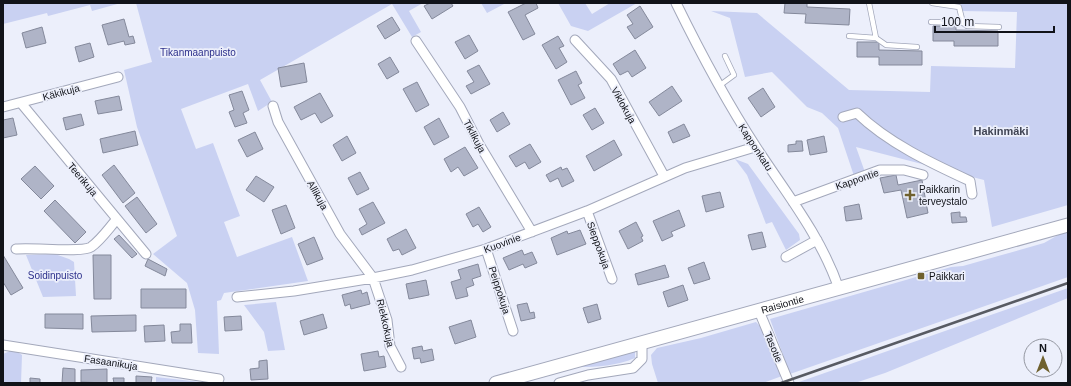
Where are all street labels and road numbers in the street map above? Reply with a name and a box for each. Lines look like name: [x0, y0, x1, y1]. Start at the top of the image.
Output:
street label: Käkikuja: [41, 82, 81, 103]
street label: Viklokuja: [609, 85, 638, 126]
street label: Tiklikuja: [461, 118, 488, 155]
street label: Kapponkatu: [736, 122, 775, 173]
street label: Teerikuja: [66, 160, 100, 199]
street label: Kappontie: [834, 167, 881, 192]
street label: Allikuja: [305, 179, 330, 212]
street label: Sieppokuja: [585, 220, 612, 271]
street label: Kuovinie: [482, 232, 522, 255]
street label: Peippokuja: [487, 265, 513, 316]
street label: Raisiontie: [760, 293, 805, 316]
street label: Riekkokuja: [375, 298, 396, 349]
street label: Tasotie: [763, 330, 785, 364]
street label: Fasaanikuja: [83, 353, 139, 372]

